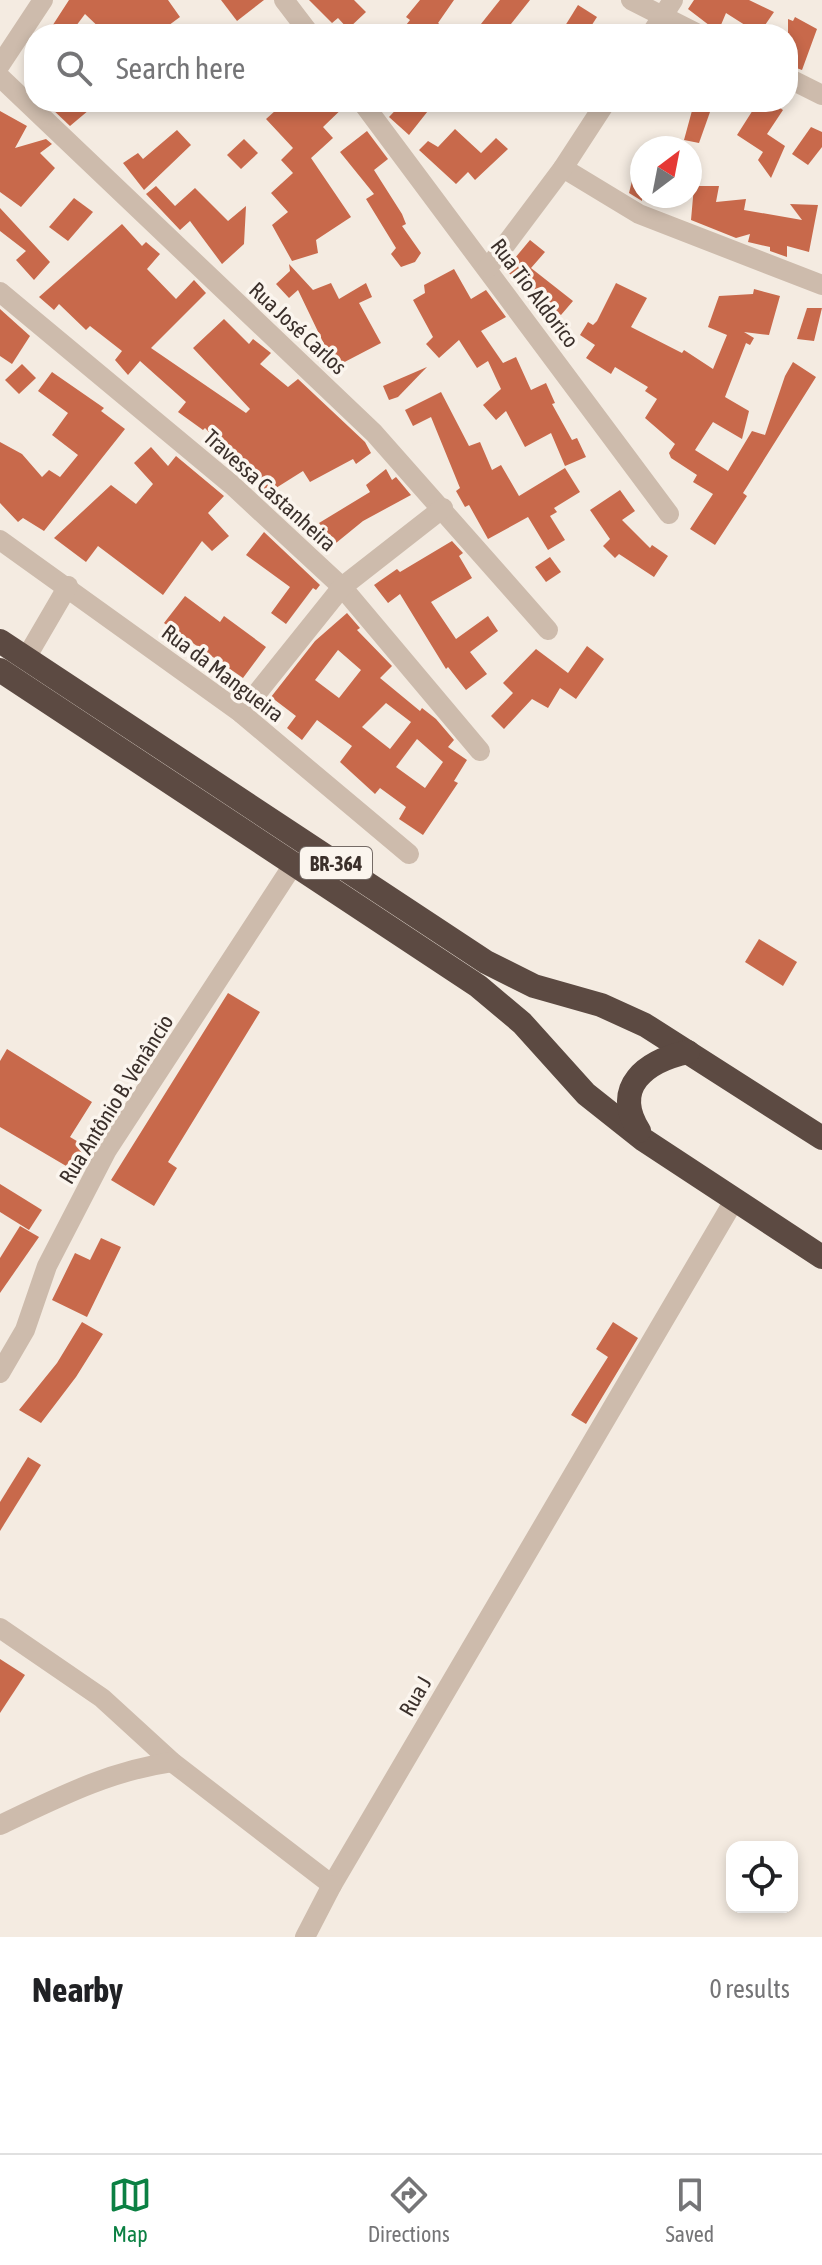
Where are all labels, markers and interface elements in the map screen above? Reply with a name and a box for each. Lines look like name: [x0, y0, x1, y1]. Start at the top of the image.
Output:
search box: [24, 24, 798, 112]
icon: search: [52, 46, 96, 90]
text: Search here: [116, 51, 245, 85]
north arrow: [630, 136, 702, 208]
street label: Rua Tio Aldorico: [486, 233, 584, 353]
street label: Rua José Carlos: [244, 276, 352, 380]
street label: Travessa Castanheira: [198, 424, 342, 556]
street label: Rua da Mangueira: [157, 619, 289, 727]
road number: BR-364: [300, 847, 372, 879]
street label: Rua Antônio B. Venâncio: [53, 1010, 179, 1188]
street label: Rua J: [393, 1671, 437, 1721]
map controls: [726, 1841, 798, 1913]
button: locate: [726, 1841, 798, 1913]
text: Nearby: [32, 1970, 123, 2009]
text: 0 results: [709, 1974, 790, 2004]
tab: Map: [108, 2173, 152, 2247]
tab: Directions: [368, 2173, 450, 2247]
tab: Saved: [665, 2173, 714, 2247]

